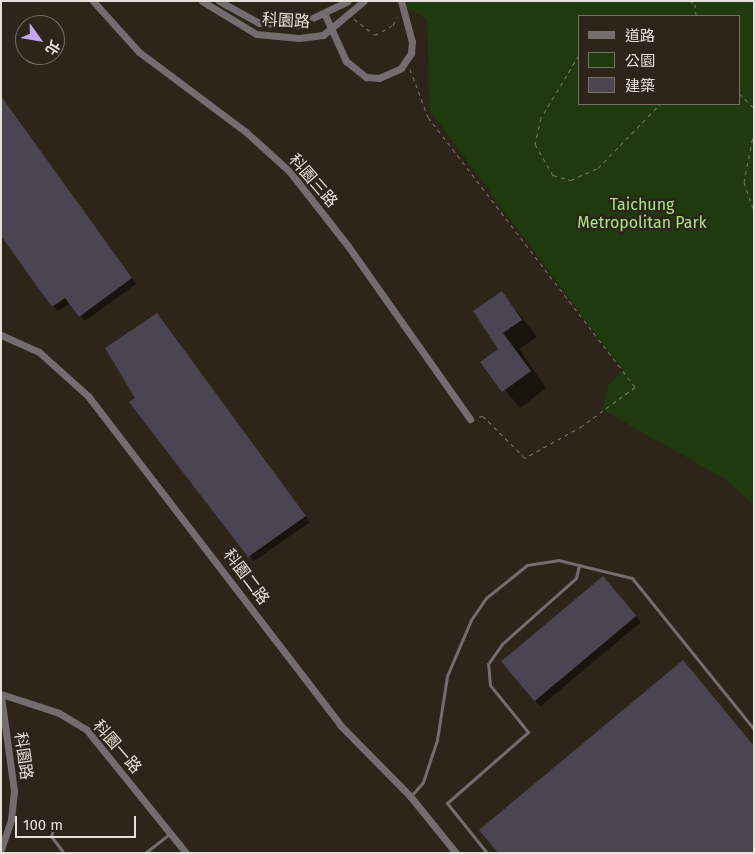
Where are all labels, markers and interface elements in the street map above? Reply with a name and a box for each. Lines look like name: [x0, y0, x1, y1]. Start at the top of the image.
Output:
street label: 科園路: [262, 10, 310, 32]
north arrow: [15, 15, 65, 65]
legend: [578, 15, 740, 105]
text: 道路: [625, 27, 655, 45]
text: 北: [41, 37, 63, 58]
text: 公園: [625, 52, 655, 70]
text: 建築: [625, 77, 655, 95]
street label: 科園三路: [285, 151, 341, 211]
park label: Taichung Metropolitan Park: [577, 195, 707, 233]
street label: 科園二路: [219, 546, 273, 608]
street label: 科園一路: [89, 717, 145, 777]
street label: 科園路: [10, 731, 36, 781]
scale bar: [18, 806, 139, 838]
text: 100 m: [23, 816, 63, 834]

